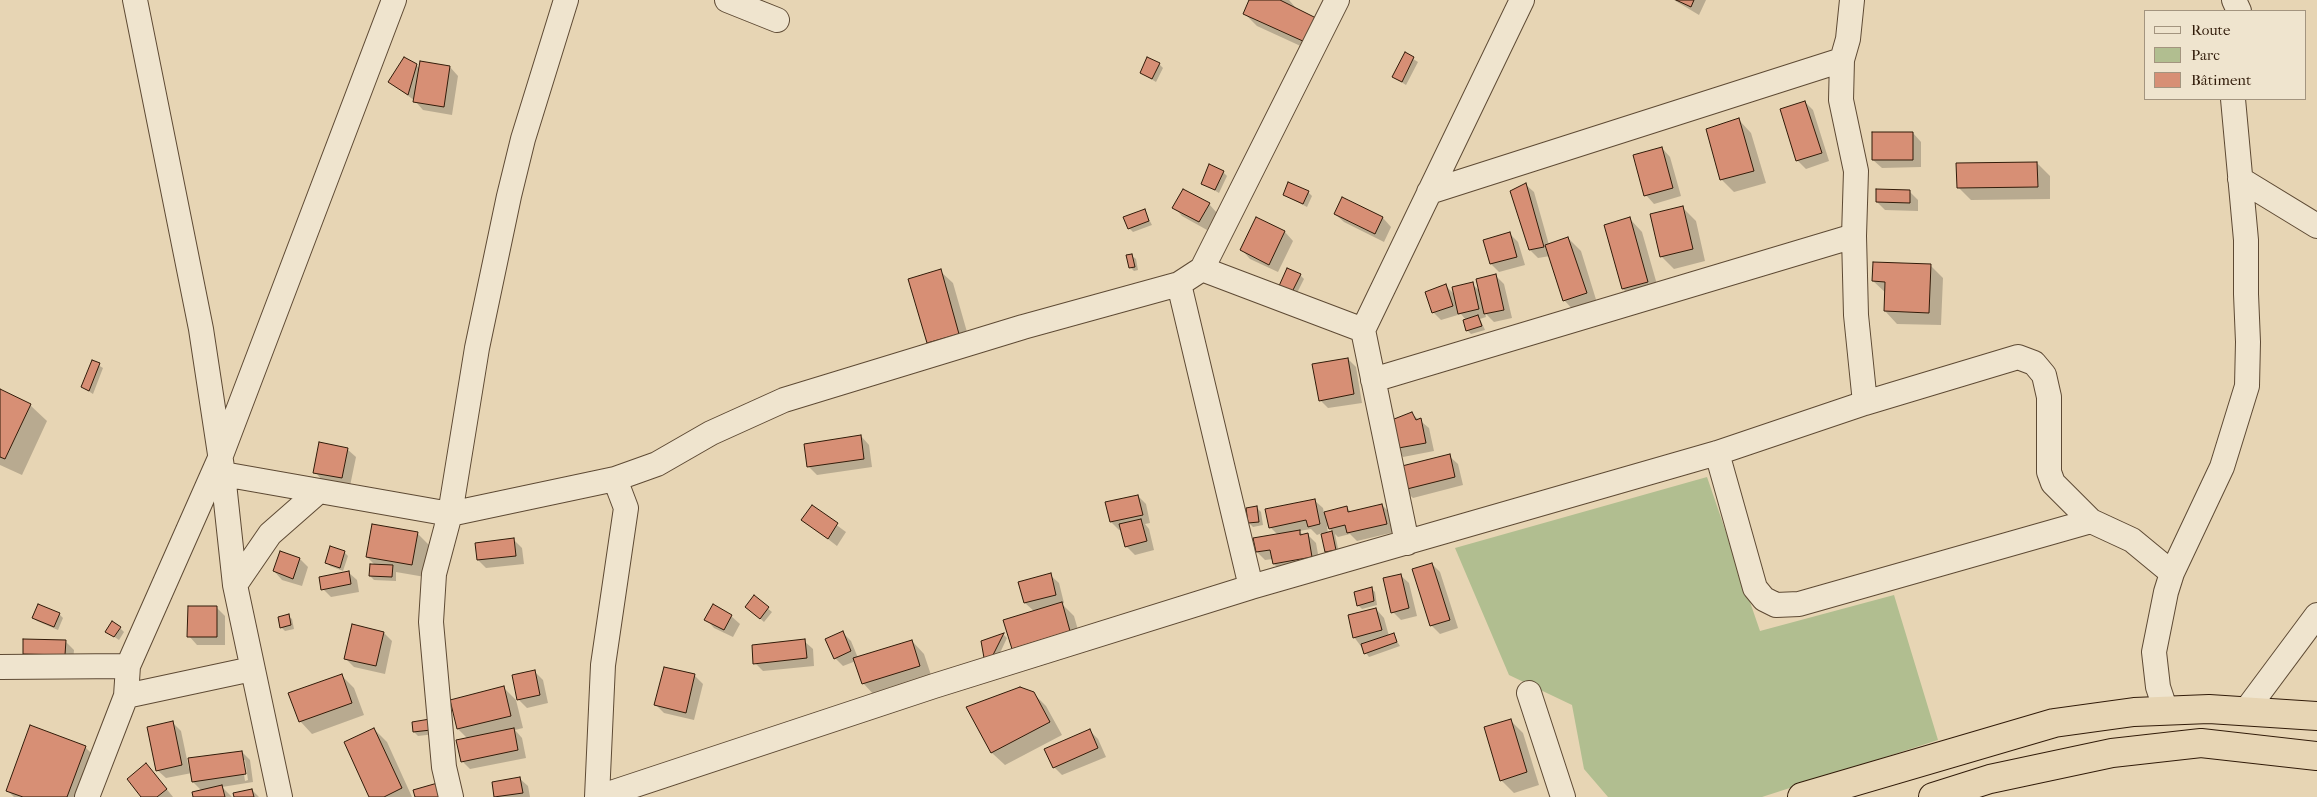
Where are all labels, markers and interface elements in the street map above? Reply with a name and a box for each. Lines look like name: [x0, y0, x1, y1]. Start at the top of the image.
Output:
legend: [2144, 10, 2307, 100]
text: Route: [2191, 21, 2230, 39]
text: Parc: [2191, 46, 2220, 64]
text: Bâtiment: [2191, 71, 2251, 89]

